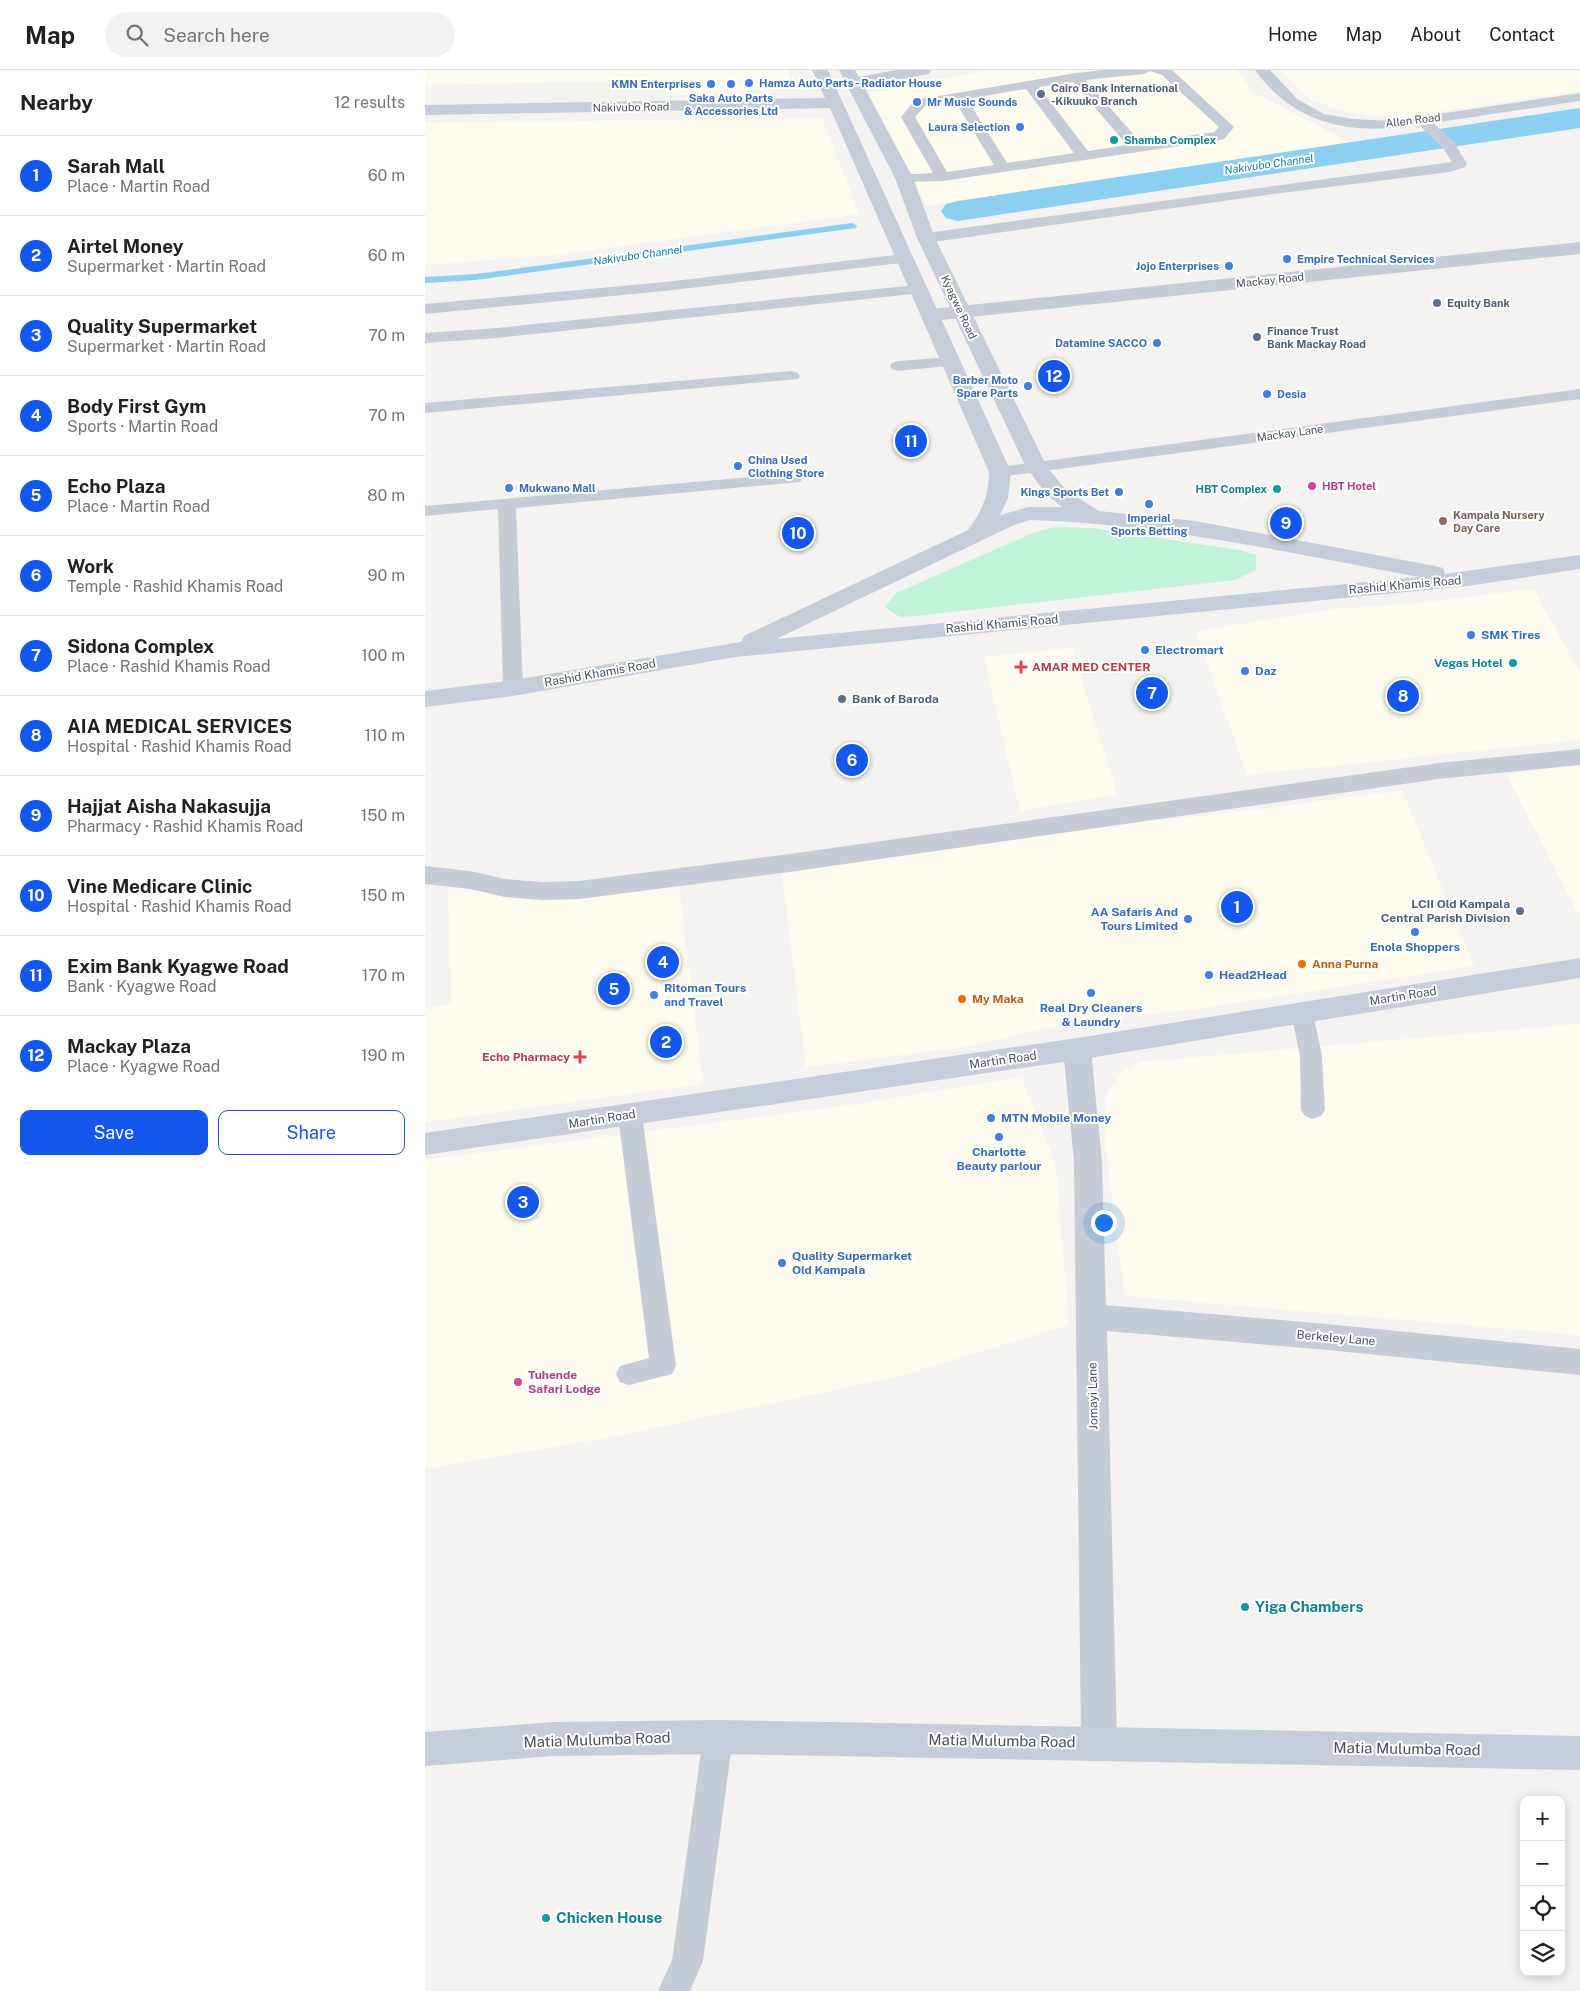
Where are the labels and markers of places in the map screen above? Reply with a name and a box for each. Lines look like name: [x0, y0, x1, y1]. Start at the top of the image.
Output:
marker: Hamza Auto Parts - Radiator House: [743, 77, 755, 89]
place label: Hamza Auto Parts - Radiator House: [759, 77, 942, 89]
place label: KMN Enterprises: [611, 78, 701, 90]
marker: KMN Enterprises: [705, 78, 717, 90]
marker: Saka Auto Parts & Accessories Ltd: [725, 78, 737, 90]
place label: Cairo Bank International -Kikuuko Branch: [1051, 82, 1178, 107]
marker: Cairo Bank International -Kikuuko Branch: [1035, 88, 1047, 100]
place label: Saka Auto Parts & Accessories Ltd: [684, 92, 778, 117]
marker: Mr Music Sounds: [911, 96, 923, 108]
place label: Mr Music Sounds: [927, 96, 1018, 108]
place label: Laura Selection: [928, 121, 1010, 133]
marker: Laura Selection: [1014, 121, 1026, 133]
marker: Shamba Complex: [1108, 134, 1120, 146]
place label: Shamba Complex: [1124, 134, 1217, 146]
marker: Empire Technical Services: [1281, 253, 1293, 265]
place label: Empire Technical Services: [1297, 253, 1435, 265]
place label: Jojo Enterprises: [1136, 260, 1219, 272]
marker: Jojo Enterprises: [1223, 260, 1235, 272]
marker: Equity Bank: [1431, 297, 1443, 309]
place label: Equity Bank: [1447, 297, 1511, 309]
place label: Finance Trust Bank Mackay Road: [1267, 325, 1366, 350]
marker: Finance Trust Bank Mackay Road: [1251, 331, 1263, 343]
place label: Datamine SACCO: [1055, 337, 1147, 349]
marker: Datamine SACCO: [1151, 337, 1163, 349]
pin: 12: [1038, 357, 1070, 395]
place label: Barber Moto Spare Parts: [953, 374, 1018, 399]
marker: Barber Moto Spare Parts: [1022, 380, 1034, 392]
marker: Desia: [1261, 388, 1273, 400]
place label: Desia: [1277, 388, 1306, 400]
pin: 11: [895, 422, 927, 460]
place label: China Used Clothing Store: [748, 454, 824, 479]
marker: China Used Clothing Store: [732, 460, 744, 472]
marker: HBT Hotel: [1306, 480, 1318, 492]
place label: HBT Hotel: [1322, 480, 1376, 492]
marker: Mukwano Mall: [503, 482, 515, 494]
place label: Mukwano Mall: [519, 482, 596, 494]
place label: HBT Complex: [1195, 483, 1268, 495]
marker: HBT Complex: [1271, 483, 1283, 495]
place label: Kings Sports Bet: [1020, 486, 1109, 498]
marker: Kings Sports Bet: [1113, 486, 1125, 498]
marker: Imperial Sports Betting: [1143, 498, 1155, 510]
pin: 9: [1270, 504, 1302, 542]
place label: Kampala Nursery Day Care: [1453, 509, 1545, 534]
place label: Imperial Sports Betting: [1111, 512, 1187, 537]
pin: 10: [782, 514, 814, 552]
marker: Kampala Nursery Day Care: [1437, 515, 1449, 527]
place label: SMK Tires: [1481, 628, 1540, 642]
marker: SMK Tires: [1465, 629, 1477, 641]
place label: Electromart: [1155, 643, 1224, 657]
marker: Electromart: [1139, 644, 1151, 656]
place label: Vegas Hotel: [1434, 656, 1503, 670]
marker: Vegas Hotel: [1507, 657, 1519, 669]
marker: AMAR MED CENTER: [1014, 660, 1028, 674]
place label: AMAR MED CENTER: [1032, 660, 1151, 674]
place label: Daz: [1255, 664, 1276, 678]
marker: Daz: [1239, 665, 1251, 677]
pin: 7: [1136, 674, 1168, 712]
pin: 8: [1387, 677, 1419, 715]
place label: Bank of Baroda: [852, 692, 939, 706]
marker: Bank of Baroda: [836, 693, 848, 705]
pin: 6: [836, 741, 868, 779]
pin: 1: [1221, 888, 1253, 926]
place label: LCII Old Kampala Central Parish Division: [1381, 897, 1510, 925]
place label: AA Safaris And Tours Limited: [1091, 905, 1178, 933]
marker: LCII Old Kampala Central Parish Division: [1514, 905, 1526, 917]
marker: AA Safaris And Tours Limited: [1182, 913, 1194, 925]
marker: Enola Shoppers: [1409, 926, 1421, 938]
place label: Enola Shoppers: [1370, 940, 1460, 954]
pin: 4: [647, 943, 679, 981]
place label: Anna Purna: [1312, 957, 1378, 971]
marker: Anna Purna: [1296, 958, 1308, 970]
place label: Head2Head: [1219, 968, 1287, 982]
marker: Head2Head: [1203, 969, 1215, 981]
pin: 5: [598, 970, 630, 1008]
place label: Ritoman Tours and Travel: [664, 981, 746, 1009]
marker: Real Dry Cleaners & Laundry: [1085, 987, 1097, 999]
marker: Ritoman Tours and Travel: [648, 989, 660, 1001]
place label: My Maka: [972, 992, 1024, 1006]
marker: My Maka: [956, 993, 968, 1005]
place label: Real Dry Cleaners & Laundry: [1040, 1001, 1142, 1029]
pin: 2: [650, 1023, 682, 1061]
place label: Echo Pharmacy: [482, 1050, 570, 1064]
marker: Echo Pharmacy: [574, 1051, 586, 1063]
place label: MTN Mobile Money: [1001, 1111, 1112, 1125]
marker: MTN Mobile Money: [985, 1112, 997, 1124]
marker: Charlotte Beauty parlour: [993, 1131, 1005, 1143]
place label: Charlotte Beauty parlour: [956, 1145, 1042, 1173]
pin: 3: [507, 1183, 539, 1221]
place label: Quality Supermarket Old Kampala: [792, 1249, 912, 1277]
marker: Quality Supermarket Old Kampala: [776, 1257, 788, 1269]
place label: Tuhende Safari Lodge: [528, 1368, 601, 1396]
marker: Tuhende Safari Lodge: [512, 1376, 524, 1388]
place label: Yiga Chambers: [1255, 1598, 1363, 1615]
marker: Yiga Chambers: [1239, 1601, 1251, 1613]
place label: Chicken House: [556, 1909, 662, 1926]
marker: Chicken House: [540, 1912, 552, 1924]

